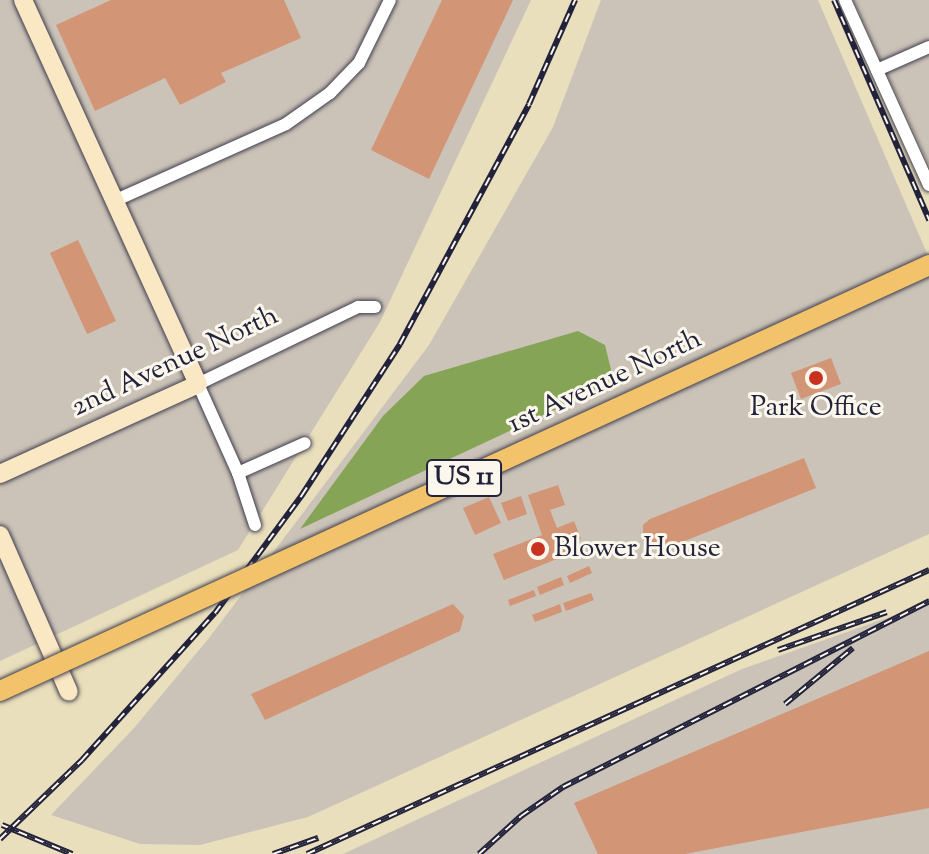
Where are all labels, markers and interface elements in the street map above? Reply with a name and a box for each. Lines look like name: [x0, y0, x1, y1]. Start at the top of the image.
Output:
street label: 2nd Avenue North: [66, 299, 284, 425]
street label: 1st Avenue North: [503, 323, 707, 441]
marker: Park Office: [807, 369, 825, 387]
place label: Park Office: [750, 391, 882, 425]
road number: US 11: [426, 456, 502, 500]
place label: Blower House: [554, 532, 721, 566]
marker: Blower House: [529, 540, 547, 558]

